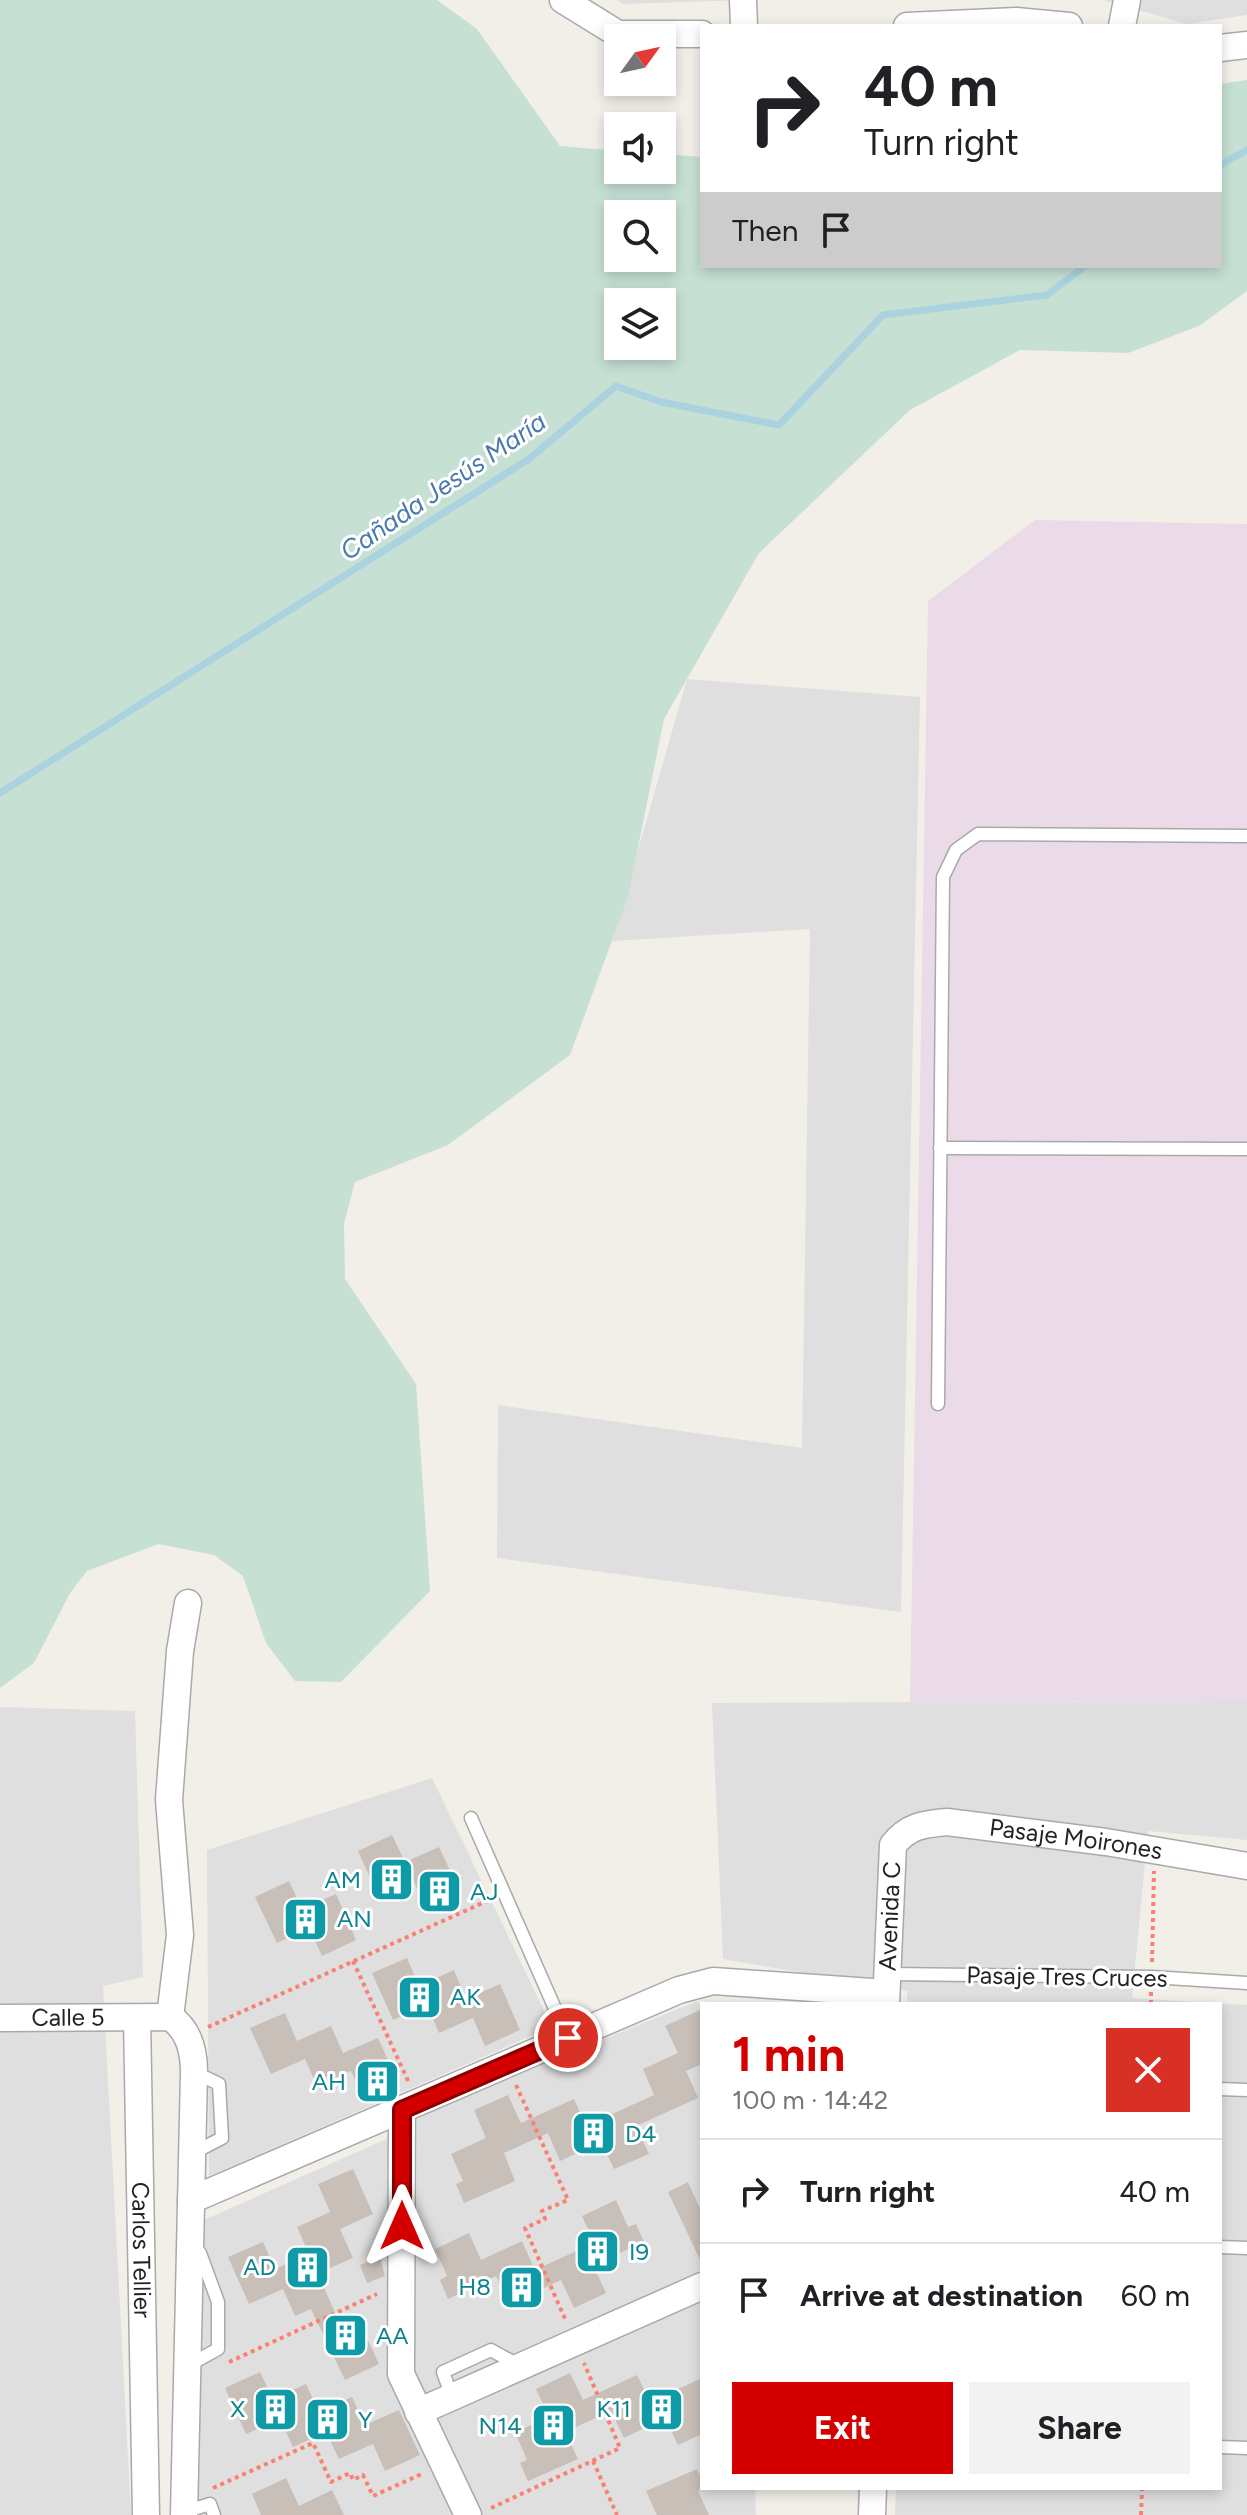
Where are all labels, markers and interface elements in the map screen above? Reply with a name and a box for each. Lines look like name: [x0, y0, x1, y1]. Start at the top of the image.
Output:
north arrow: [604, 24, 676, 96]
map controls: [604, 24, 676, 360]
text: 40 m: [864, 53, 998, 120]
icon: right: [732, 56, 836, 160]
button: sound: [604, 112, 676, 184]
text: Turn right: [864, 121, 1019, 164]
button: search: [604, 200, 676, 272]
icon: arrive: [814, 208, 858, 252]
text: Then: [732, 212, 798, 249]
button: layers: [604, 288, 676, 360]
water label: Cañada Jesús María: [334, 405, 552, 567]
street label: Pasaje Moirones: [988, 1812, 1165, 1865]
building icon: AM: [368, 1856, 416, 1904]
street label: Avenida C: [872, 1861, 906, 1972]
place label: AM: [324, 1865, 361, 1894]
building icon: AJ: [415, 1868, 463, 1916]
place label: AJ: [470, 1877, 499, 1906]
building icon: AN: [282, 1895, 330, 1943]
place label: AN: [337, 1904, 372, 1933]
street label: Pasaje Tres Cruces: [966, 1960, 1168, 1993]
building icon: AK: [395, 1973, 443, 2021]
place label: AK: [450, 1982, 481, 2011]
street label: Calle 5: [31, 2002, 105, 2032]
pin: [534, 2004, 602, 2072]
icon: arrive: [546, 2016, 590, 2060]
text: 1 min: [732, 2025, 845, 2083]
button: close: [1106, 2028, 1190, 2112]
building icon: AH: [353, 2058, 401, 2106]
place label: AH: [312, 2067, 346, 2096]
text: 100 m · 14:42: [732, 2084, 888, 2116]
building icon: D4: [570, 2110, 618, 2158]
place label: D4: [625, 2119, 657, 2148]
icon: right: [732, 2169, 776, 2213]
text: Turn right: [800, 2173, 935, 2210]
text: 40 m: [1119, 2173, 1190, 2210]
street label: Carlos Tellier: [126, 2182, 157, 2318]
position arrow: [360, 2184, 444, 2268]
building icon: I9: [574, 2228, 622, 2276]
place label: I9: [629, 2237, 649, 2266]
building icon: AD: [283, 2243, 331, 2291]
place label: AD: [243, 2252, 276, 2281]
building icon: H8: [498, 2263, 546, 2311]
place label: H8: [458, 2272, 491, 2301]
icon: arrive: [732, 2273, 776, 2317]
text: Arrive at destination: [800, 2277, 1083, 2314]
text: 60 m: [1121, 2277, 1190, 2314]
building icon: AA: [321, 2312, 369, 2360]
place label: AA: [376, 2321, 409, 2350]
button: Exit: [732, 2382, 953, 2474]
button: Share: [969, 2382, 1190, 2474]
building icon: X: [252, 2385, 300, 2433]
building icon: K11: [638, 2385, 686, 2433]
place label: X: [230, 2394, 245, 2423]
place label: K11: [597, 2394, 631, 2423]
building icon: Y: [303, 2396, 351, 2444]
building icon: N14: [529, 2402, 577, 2450]
place label: Y: [358, 2405, 373, 2434]
place label: N14: [479, 2411, 522, 2440]

